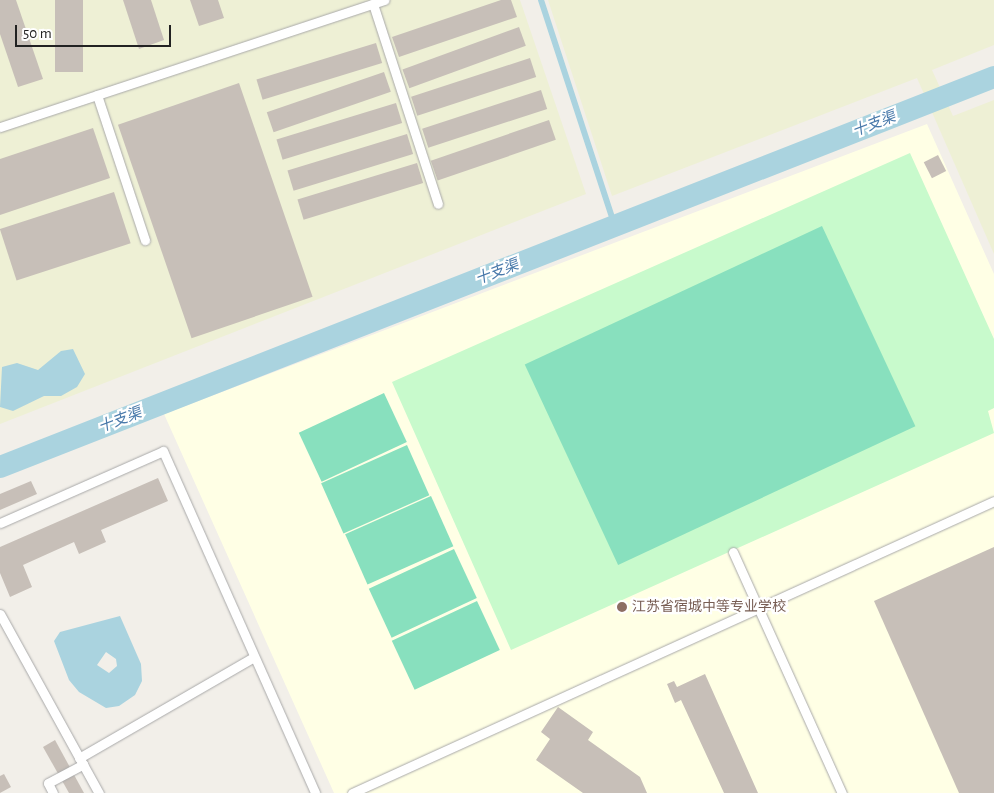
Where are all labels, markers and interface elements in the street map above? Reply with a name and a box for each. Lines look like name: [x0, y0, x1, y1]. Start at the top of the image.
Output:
scale bar: [18, 15, 174, 47]
text: 50 m: [23, 26, 52, 41]
water label: 十支渠: [850, 108, 898, 140]
water label: 十支渠: [473, 256, 521, 288]
water label: 十支渠: [96, 404, 144, 436]
place label: 江苏省宿城中等专业学校: [632, 599, 786, 615]
marker: 江苏省宿城中等专业学校: [616, 601, 628, 613]

